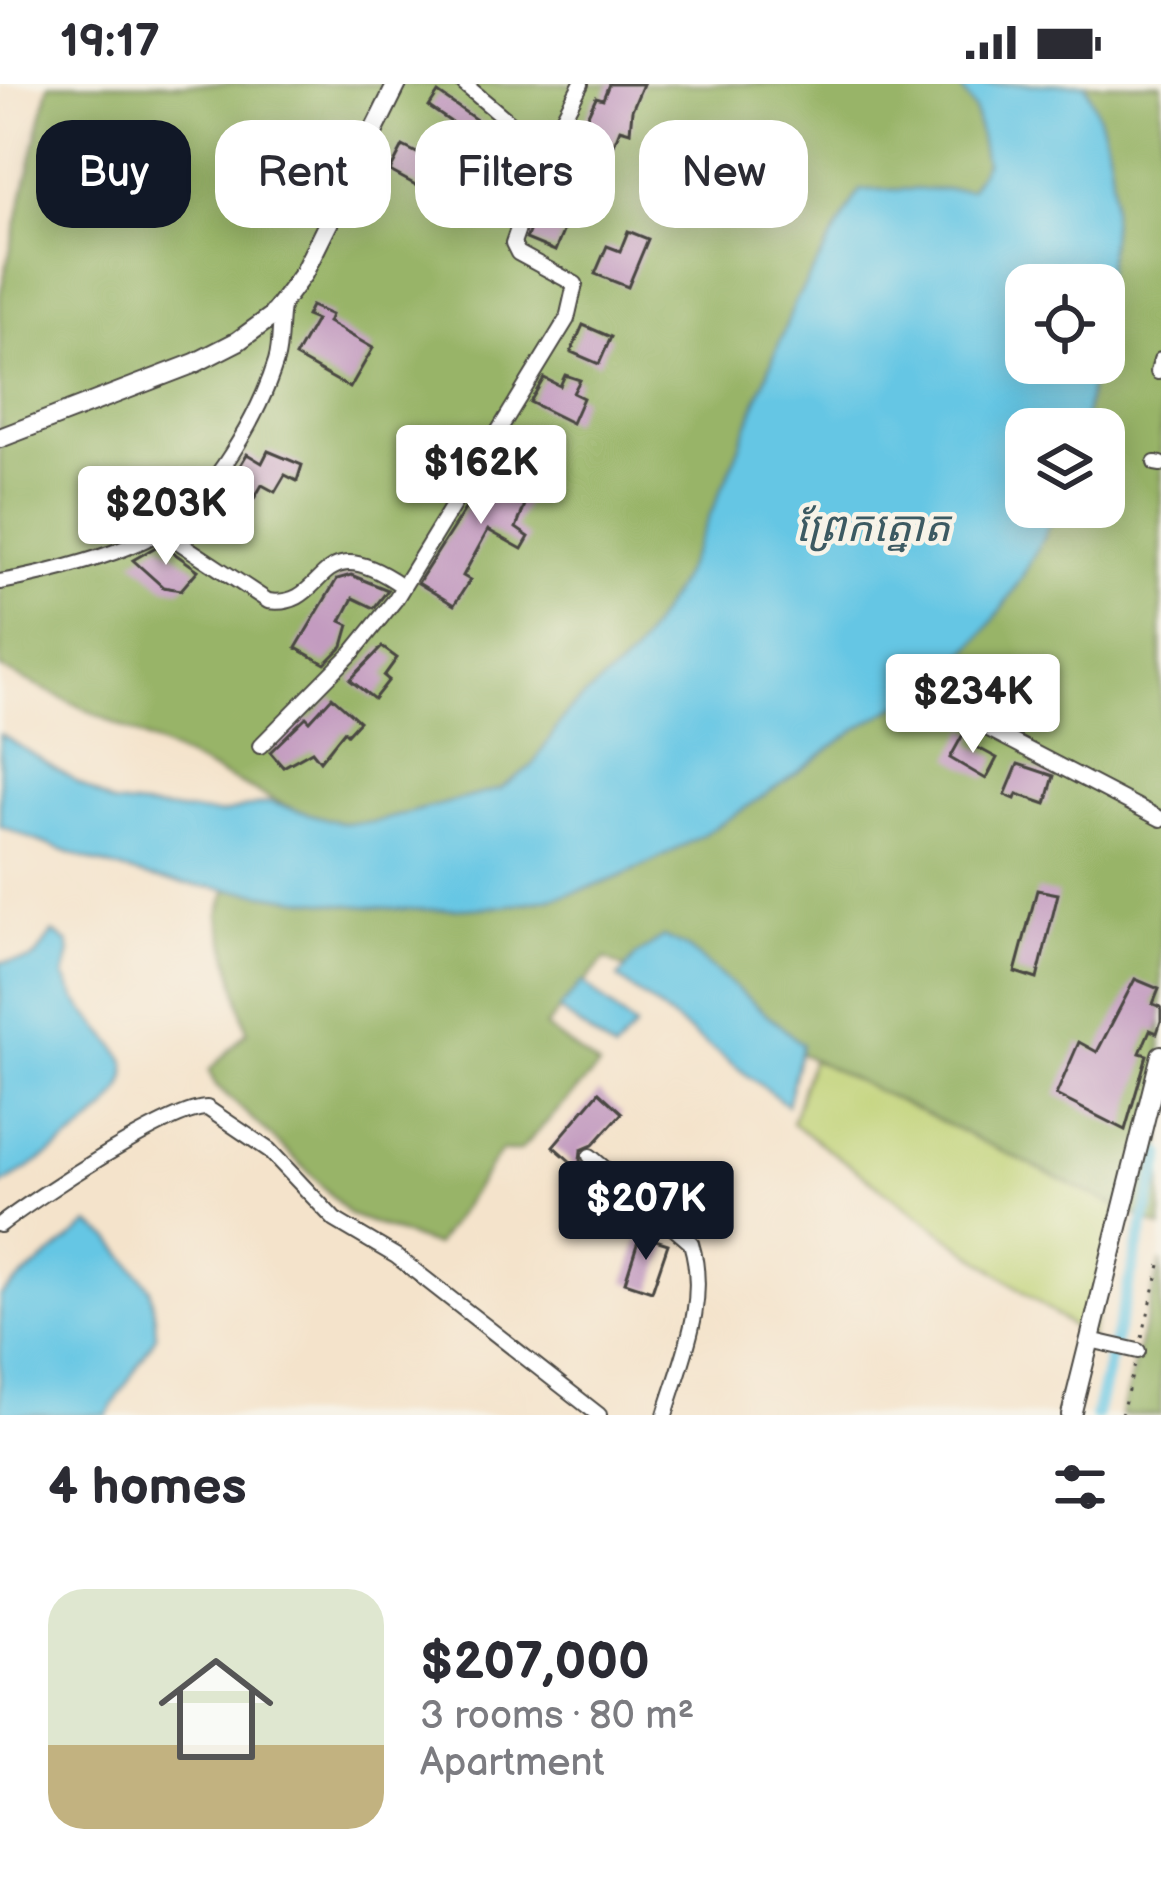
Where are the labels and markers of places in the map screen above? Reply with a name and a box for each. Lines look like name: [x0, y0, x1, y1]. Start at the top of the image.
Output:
pin: $162K: [397, 425, 565, 527]
pin: $203K: [82, 466, 250, 568]
pin: $234K: [889, 654, 1057, 756]
pin: $207K: [562, 1161, 730, 1263]

